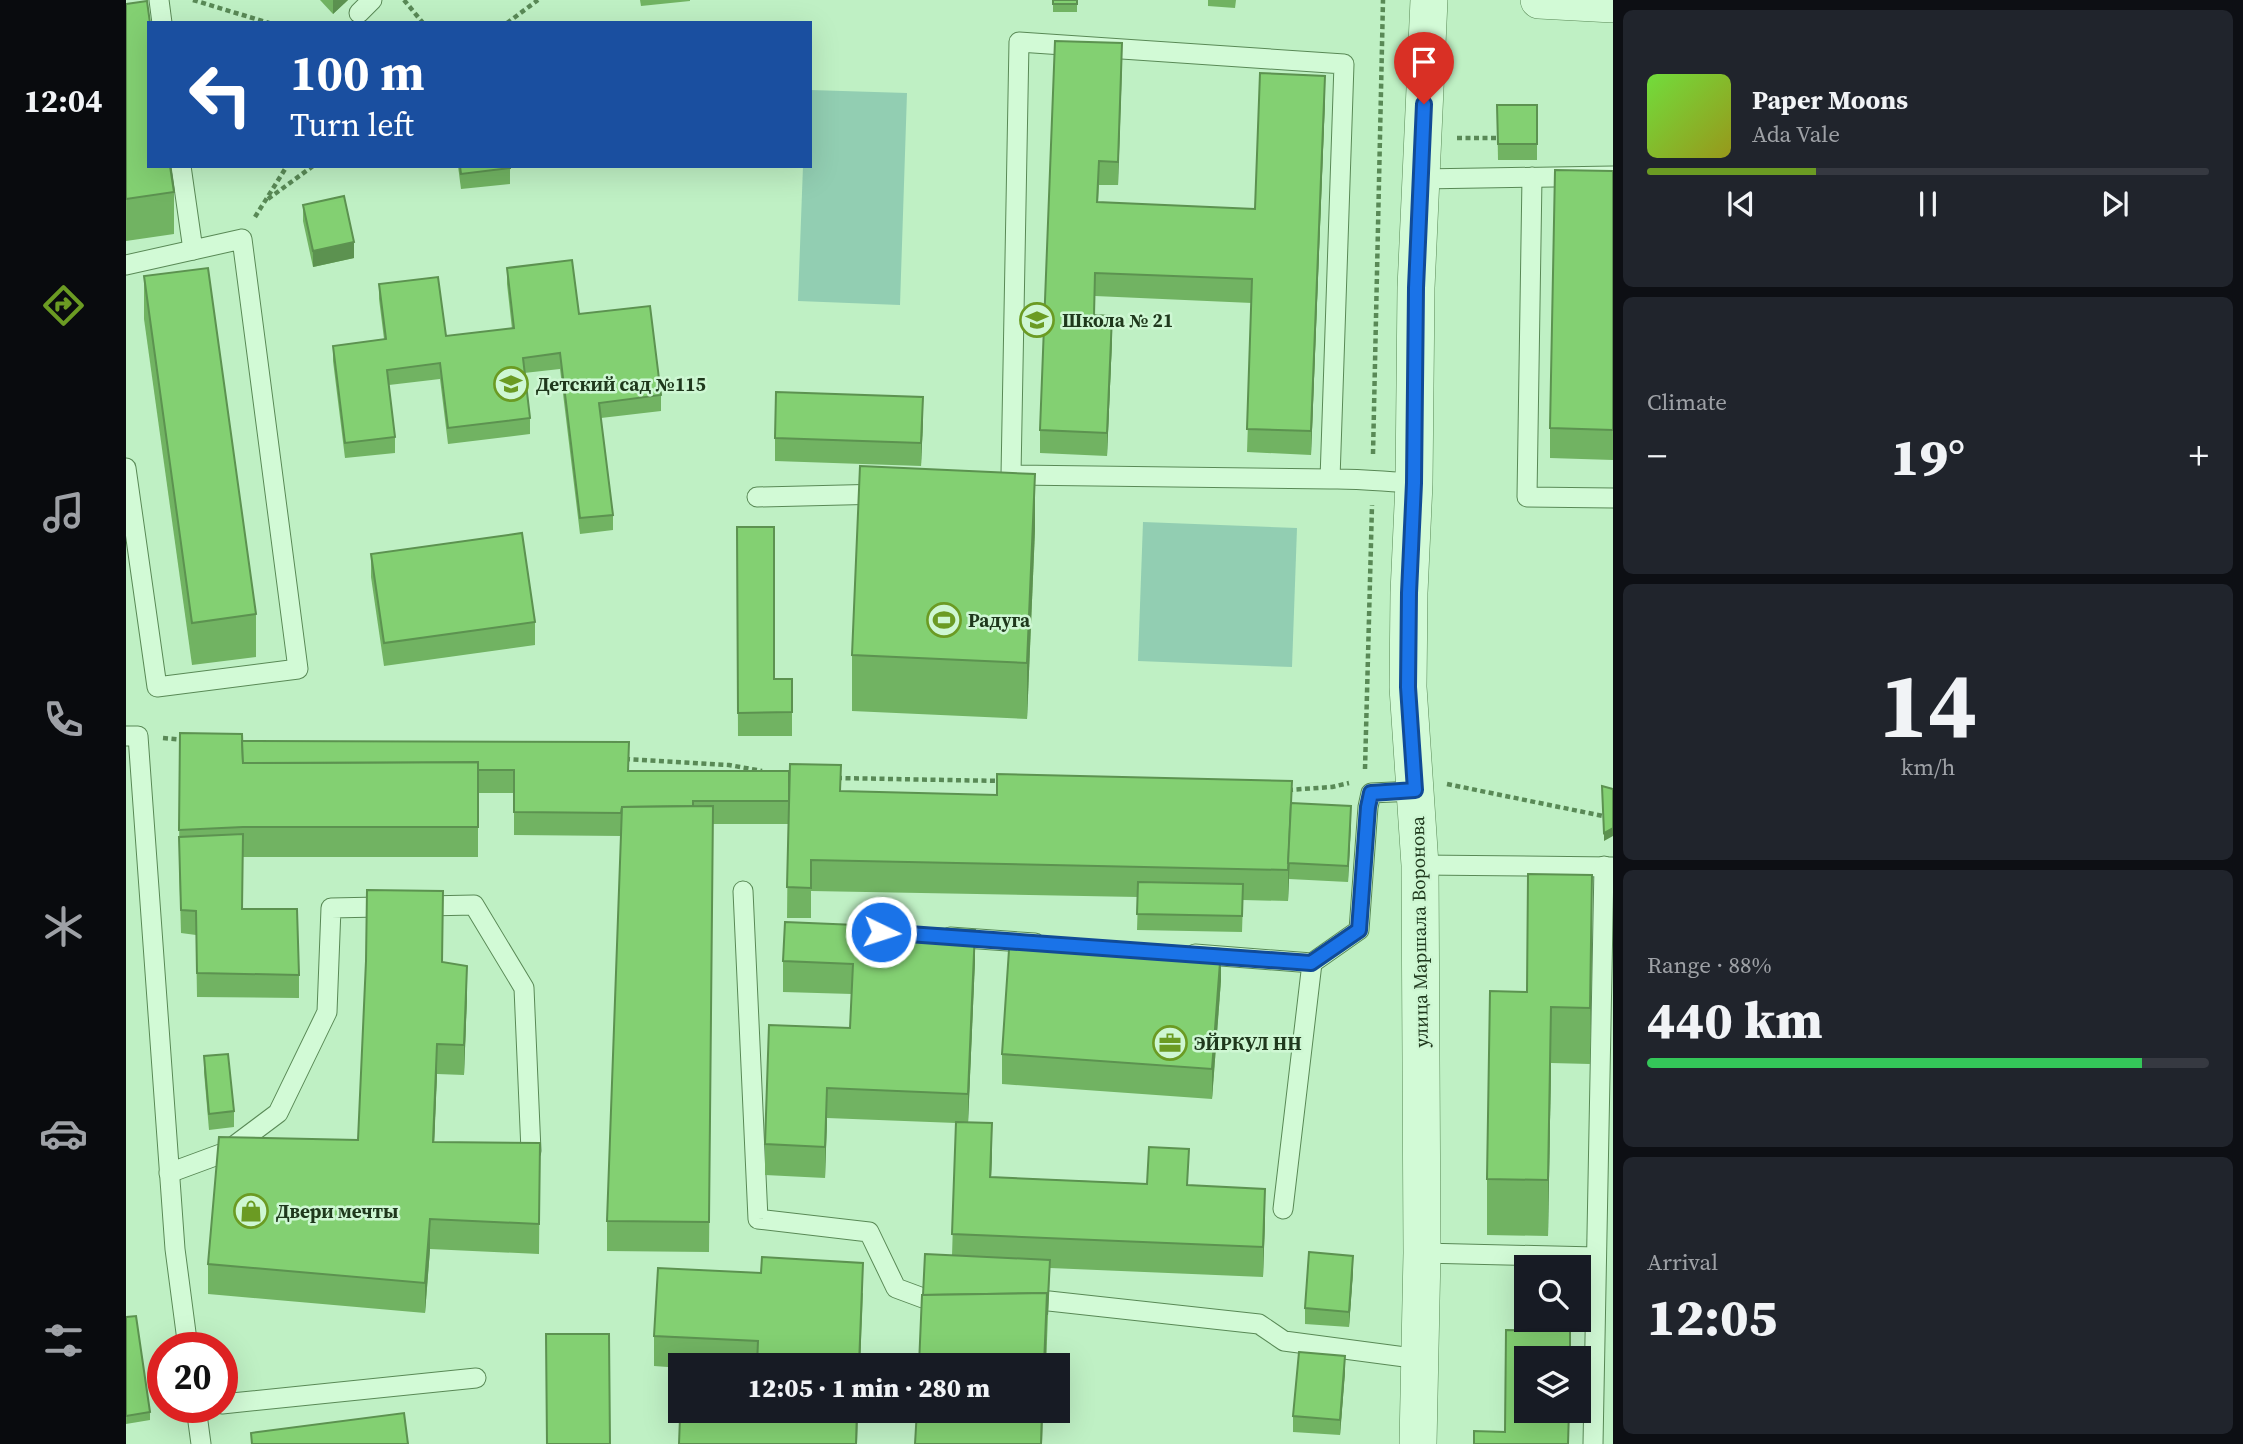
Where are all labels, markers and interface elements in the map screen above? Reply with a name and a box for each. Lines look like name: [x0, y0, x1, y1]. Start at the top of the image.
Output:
pin: [1394, 32, 1454, 104]
text: 100 m: [290, 39, 425, 106]
icon: arrive: [1405, 43, 1443, 81]
icon: left: [175, 49, 266, 140]
text: 12:04: [24, 79, 102, 123]
text: Paper Moons: [1752, 82, 1908, 118]
text: Turn left: [290, 103, 414, 147]
text: Ada Vale: [1752, 118, 1840, 150]
icon: previous: [1722, 185, 1760, 223]
icon: pause: [1909, 185, 1947, 223]
icon: next: [2096, 185, 2134, 223]
icon: directions: [39, 281, 88, 330]
school or university icon: Школа № 21: [1018, 301, 1056, 339]
place label: Школа № 21: [1062, 307, 1173, 333]
school or university icon: Детский сад №115: [492, 365, 530, 403]
place label: Детский сад №115: [536, 371, 706, 397]
text: Climate: [1647, 386, 1727, 418]
text: 19°: [1891, 421, 1965, 492]
text: −: [1647, 430, 1667, 482]
text: +: [2189, 430, 2209, 482]
icon: music: [39, 488, 88, 537]
sports icon: Радуга: [925, 601, 963, 639]
place label: Радуга: [968, 607, 1031, 633]
text: 14: [1879, 643, 1977, 767]
icon: phone: [39, 695, 88, 744]
text: km/h: [1901, 751, 1955, 783]
street label: улица Маршала Воронова: [1404, 816, 1434, 1048]
position arrow: [844, 895, 918, 969]
icon: climate: [39, 902, 88, 951]
text: Range · 88%: [1647, 949, 1772, 981]
text: 440 km: [1647, 984, 1823, 1055]
office icon: ЭЙРКУЛ НН: [1151, 1024, 1189, 1062]
place label: ЭЙРКУЛ НН: [1194, 1030, 1302, 1056]
icon: car: [39, 1109, 88, 1158]
shop icon: Двери мечты: [232, 1192, 270, 1230]
place label: Двери мечты: [276, 1198, 398, 1224]
text: Arrival: [1647, 1246, 1718, 1278]
map controls: [1514, 1255, 1591, 1423]
button: search: [1514, 1255, 1591, 1332]
text: 12:05: [1647, 1281, 1777, 1352]
icon: filters: [39, 1316, 88, 1365]
speed limit sign: 20: [147, 1332, 238, 1423]
button: layers: [1514, 1346, 1591, 1423]
text: 12:05 · 1 min · 280 m: [748, 1370, 990, 1406]

